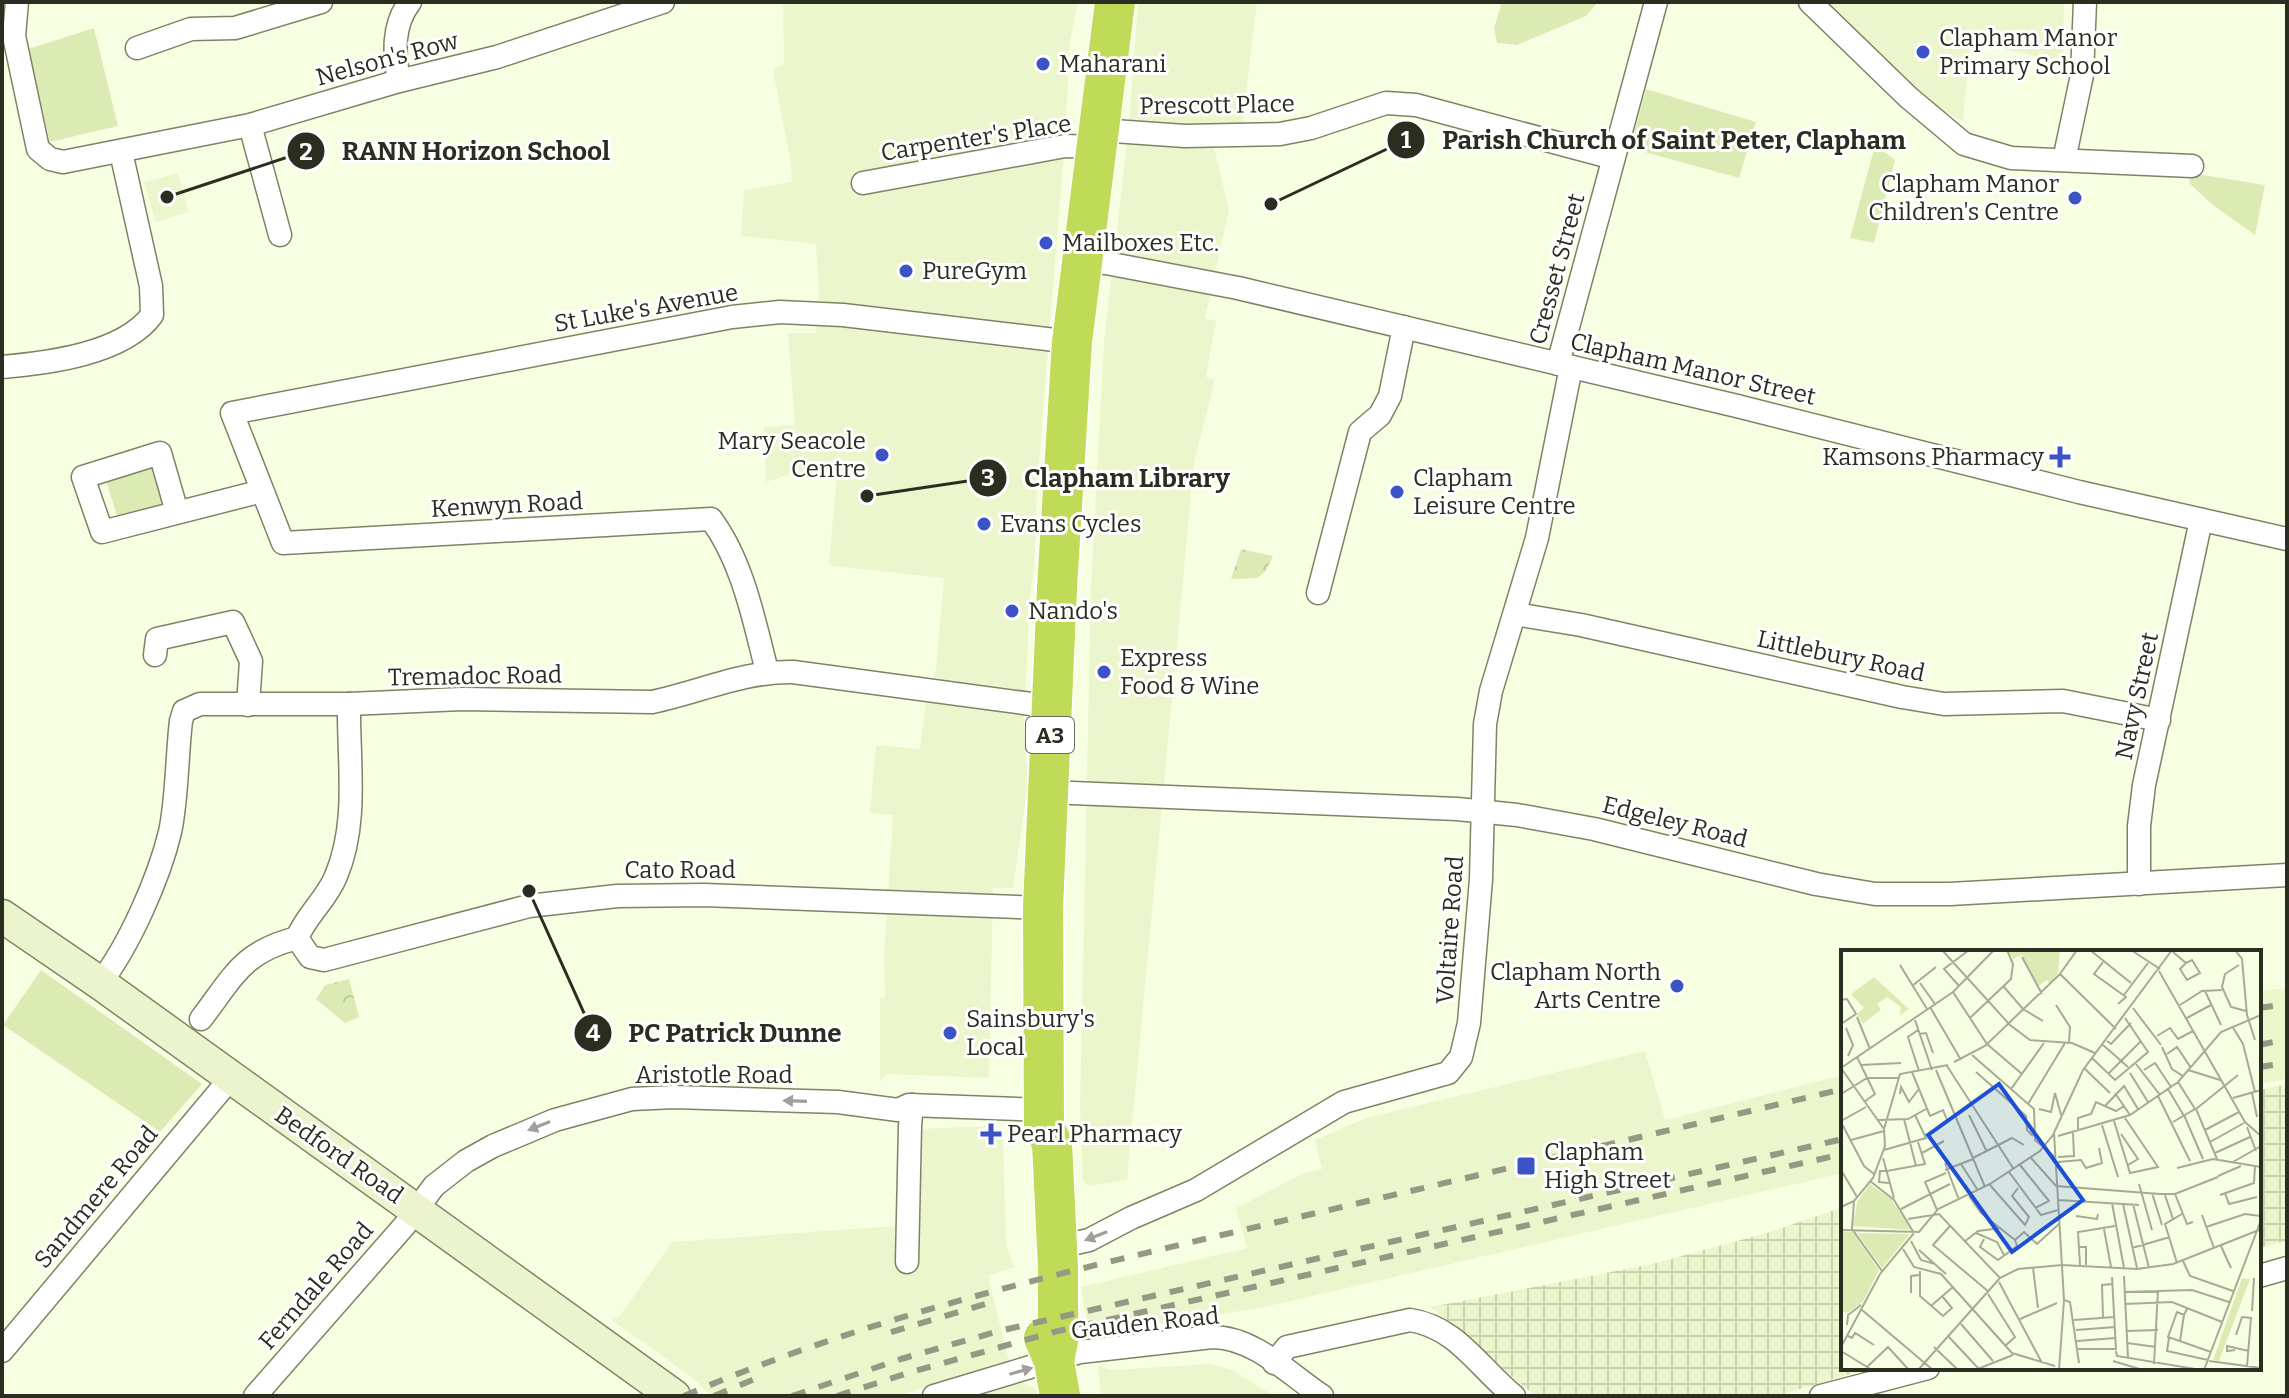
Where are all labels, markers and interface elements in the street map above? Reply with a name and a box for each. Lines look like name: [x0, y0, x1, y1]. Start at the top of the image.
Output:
place label: Clapham Manor Primary School: [1939, 24, 2118, 80]
street label: Nelson's Row: [313, 26, 462, 91]
marker: Clapham Manor Primary School: [1914, 43, 1932, 61]
place label: Maharani: [1059, 50, 1167, 78]
marker: Maharani: [1034, 55, 1052, 73]
street label: Prescott Place: [1139, 90, 1295, 120]
street label: Carpenter's Place: [879, 109, 1073, 167]
callout: Parish Church of Saint Peter, Clapham: [1386, 115, 1922, 165]
text: Parish Church of Saint Peter, Clapham: [1442, 125, 1906, 156]
callout: RANN Horizon School: [286, 126, 626, 176]
text: 1: [1401, 126, 1412, 154]
text: RANN Horizon School: [342, 136, 610, 167]
text: 2: [299, 138, 313, 166]
place label: Clapham Manor Children's Centre: [1868, 170, 2059, 226]
marker: Clapham Manor Children's Centre: [2066, 189, 2084, 207]
street label: Cresset Street: [1523, 190, 1591, 348]
place label: Mailboxes Etc.: [1062, 229, 1219, 257]
marker: Mailboxes Etc.: [1037, 234, 1055, 252]
place label: PureGym: [922, 257, 1027, 285]
marker: PureGym: [897, 262, 915, 280]
street label: St Luke's Avenue: [552, 278, 740, 338]
street label: Clapham Manor Street: [1568, 327, 1819, 411]
place label: Mary Seacole Centre: [717, 427, 866, 483]
place label: Kamsons Pharmacy: [1822, 443, 2044, 471]
marker: Mary Seacole Centre: [873, 446, 891, 464]
marker: Kamsons Pharmacy: [2051, 448, 2069, 466]
callout: Clapham Library: [968, 453, 1246, 503]
text: Clapham Library: [1024, 463, 1230, 494]
text: 3: [981, 464, 995, 492]
place label: Clapham Leisure Centre: [1413, 464, 1576, 520]
marker: Clapham Leisure Centre: [1388, 483, 1406, 501]
street label: Kenwyn Road: [430, 487, 584, 523]
place label: Evans Cycles: [1000, 510, 1141, 538]
marker: Evans Cycles: [975, 515, 993, 533]
place label: Nando's: [1028, 597, 1118, 625]
marker: Nando's: [1003, 602, 1021, 620]
street label: Littlebury Road: [1755, 625, 1927, 687]
street label: Navy Street: [2110, 629, 2164, 762]
place label: Express Food & Wine: [1120, 644, 1259, 700]
street label: Tremadoc Road: [388, 660, 562, 692]
marker: Express Food & Wine: [1095, 663, 1113, 681]
road number: A3: [1026, 717, 1074, 753]
street label: Edgeley Road: [1600, 790, 1750, 854]
street label: Voltaire Road: [1431, 855, 1469, 1005]
street label: Cato Road: [624, 856, 736, 884]
inset map: [1841, 950, 2261, 1370]
place label: Clapham North Arts Centre: [1490, 958, 1661, 1014]
marker: Clapham North Arts Centre: [1668, 977, 1686, 995]
place label: Sainsbury's Local: [966, 1005, 1095, 1061]
callout: PC Patrick Dunne: [573, 1008, 858, 1058]
text: PC Patrick Dunne: [628, 1018, 842, 1049]
text: 4: [586, 1019, 601, 1047]
marker: Sainsbury's Local: [941, 1024, 959, 1042]
street label: Aristotle Road: [635, 1061, 793, 1089]
one-way arrow: [782, 1094, 807, 1107]
street label: Bedford Road: [270, 1101, 408, 1209]
street label: Sandmere Road: [28, 1120, 164, 1274]
one-way arrow: [527, 1120, 551, 1133]
place label: Pearl Pharmacy: [1007, 1120, 1182, 1148]
marker: Pearl Pharmacy: [982, 1125, 1000, 1143]
place label: Clapham High Street: [1544, 1138, 1671, 1194]
marker: Clapham High Street: [1515, 1155, 1537, 1177]
street label: Ferndale Road: [253, 1217, 379, 1355]
one-way arrow: [1084, 1230, 1108, 1243]
street label: Gauden Road: [1069, 1301, 1221, 1345]
one-way arrow: [1009, 1364, 1033, 1377]

